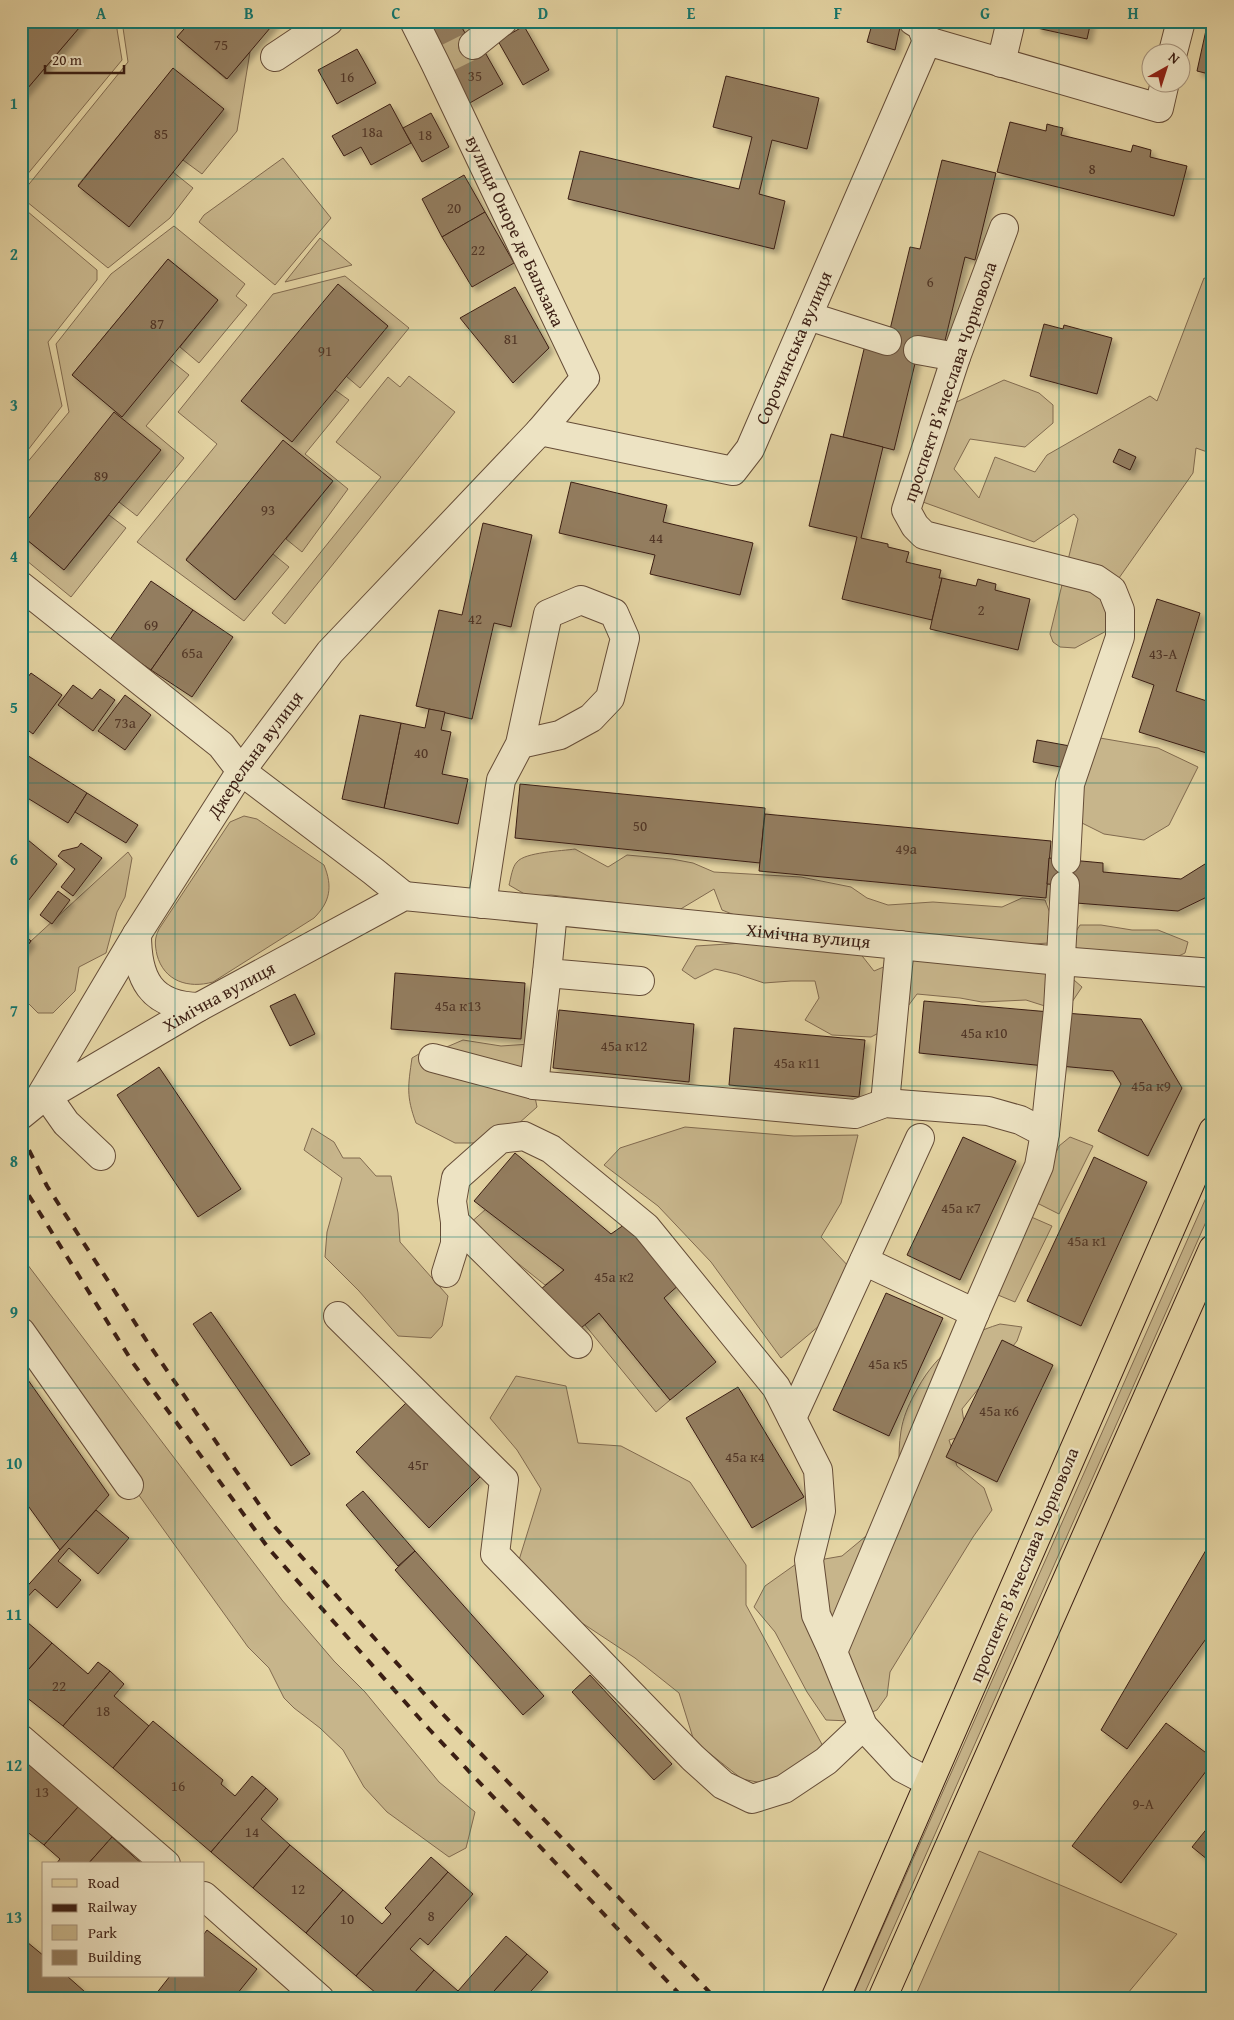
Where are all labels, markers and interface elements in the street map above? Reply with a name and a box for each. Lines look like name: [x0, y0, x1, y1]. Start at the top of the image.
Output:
text: A: [96, 1, 107, 25]
text: B: [244, 1, 254, 25]
text: C: [391, 1, 401, 25]
text: D: [538, 1, 548, 25]
text: E: [687, 1, 696, 25]
text: F: [834, 1, 842, 25]
text: G: [980, 1, 990, 25]
text: H: [1127, 1, 1139, 25]
house number: 75: [214, 34, 228, 55]
scale bar: [45, 42, 124, 74]
north arrow: [1142, 42, 1192, 92]
text: N: [1164, 47, 1185, 69]
text: 20 m: [52, 49, 83, 70]
house number: 35: [468, 65, 482, 86]
house number: 16: [340, 66, 354, 87]
text: 1: [10, 91, 18, 115]
house number: 18а: [361, 121, 384, 142]
house number: 85: [154, 123, 168, 144]
house number: 18: [418, 124, 432, 145]
street label: вулиця Оноре де Бальзака: [459, 131, 572, 331]
house number: 8: [1088, 158, 1096, 179]
house number: 20: [447, 197, 461, 218]
house number: 22: [471, 239, 485, 260]
text: 2: [10, 242, 18, 266]
street label: проспект Вʼячеслава Чорновола: [896, 257, 1004, 506]
street label: Сорочинська вулиця: [748, 267, 839, 429]
house number: 6: [926, 271, 934, 292]
house number: 87: [150, 313, 164, 334]
house number: 81: [504, 328, 518, 349]
house number: 91: [318, 340, 332, 361]
text: 3: [10, 393, 18, 417]
house number: 89: [94, 465, 108, 486]
house number: 93: [261, 499, 275, 520]
house number: 44: [649, 527, 663, 548]
text: 4: [10, 544, 18, 568]
house number: 2: [977, 599, 985, 620]
house number: 42: [468, 608, 482, 629]
house number: 69: [144, 614, 158, 635]
house number: 65а: [181, 642, 204, 663]
house number: 43-А: [1149, 643, 1177, 664]
street label: Джерельна вулиця: [200, 685, 309, 824]
text: 5: [10, 695, 18, 719]
house number: 73а: [114, 712, 137, 733]
house number: 40: [414, 742, 428, 763]
house number: 50: [633, 815, 647, 836]
house number: 49а: [895, 838, 918, 859]
text: 6: [10, 847, 18, 871]
street label: Хімічна вулиця: [745, 916, 872, 955]
street label: Хімічна вулиця: [157, 954, 280, 1038]
house number: 45а к13: [434, 995, 482, 1016]
text: 7: [10, 998, 18, 1022]
house number: 45а к10: [960, 1022, 1008, 1043]
house number: 45а к12: [600, 1035, 648, 1056]
house number: 45а к11: [773, 1052, 821, 1073]
house number: 45а к9: [1131, 1075, 1171, 1096]
text: 8: [10, 1149, 18, 1173]
house number: 45а к7: [941, 1197, 981, 1218]
house number: 45а к1: [1067, 1230, 1107, 1251]
house number: 45а к2: [594, 1266, 634, 1287]
text: 9: [10, 1300, 18, 1324]
house number: 45а к5: [868, 1353, 908, 1374]
house number: 45а к6: [979, 1400, 1019, 1421]
street label: проспект Вʼячеслава Чорновола: [962, 1443, 1086, 1687]
house number: 45а к4: [725, 1446, 765, 1467]
text: 10: [6, 1451, 22, 1475]
house number: 45г: [408, 1454, 429, 1475]
text: 11: [6, 1602, 22, 1626]
house number: 22: [52, 1675, 66, 1696]
house number: 18: [96, 1700, 110, 1721]
text: 12: [6, 1753, 22, 1777]
house number: 16: [171, 1775, 185, 1796]
house number: 13: [35, 1781, 49, 1802]
house number: 9-А: [1132, 1793, 1154, 1814]
house number: 14: [245, 1821, 259, 1842]
legend: [42, 1862, 205, 1978]
text: Road: [88, 1872, 119, 1893]
house number: 12: [291, 1878, 305, 1899]
text: Railway: [88, 1896, 138, 1917]
text: 13: [6, 1905, 22, 1929]
house number: 8: [427, 1905, 435, 1926]
house number: 10: [340, 1908, 354, 1929]
text: Park: [88, 1922, 117, 1943]
text: Building: [88, 1946, 142, 1967]

